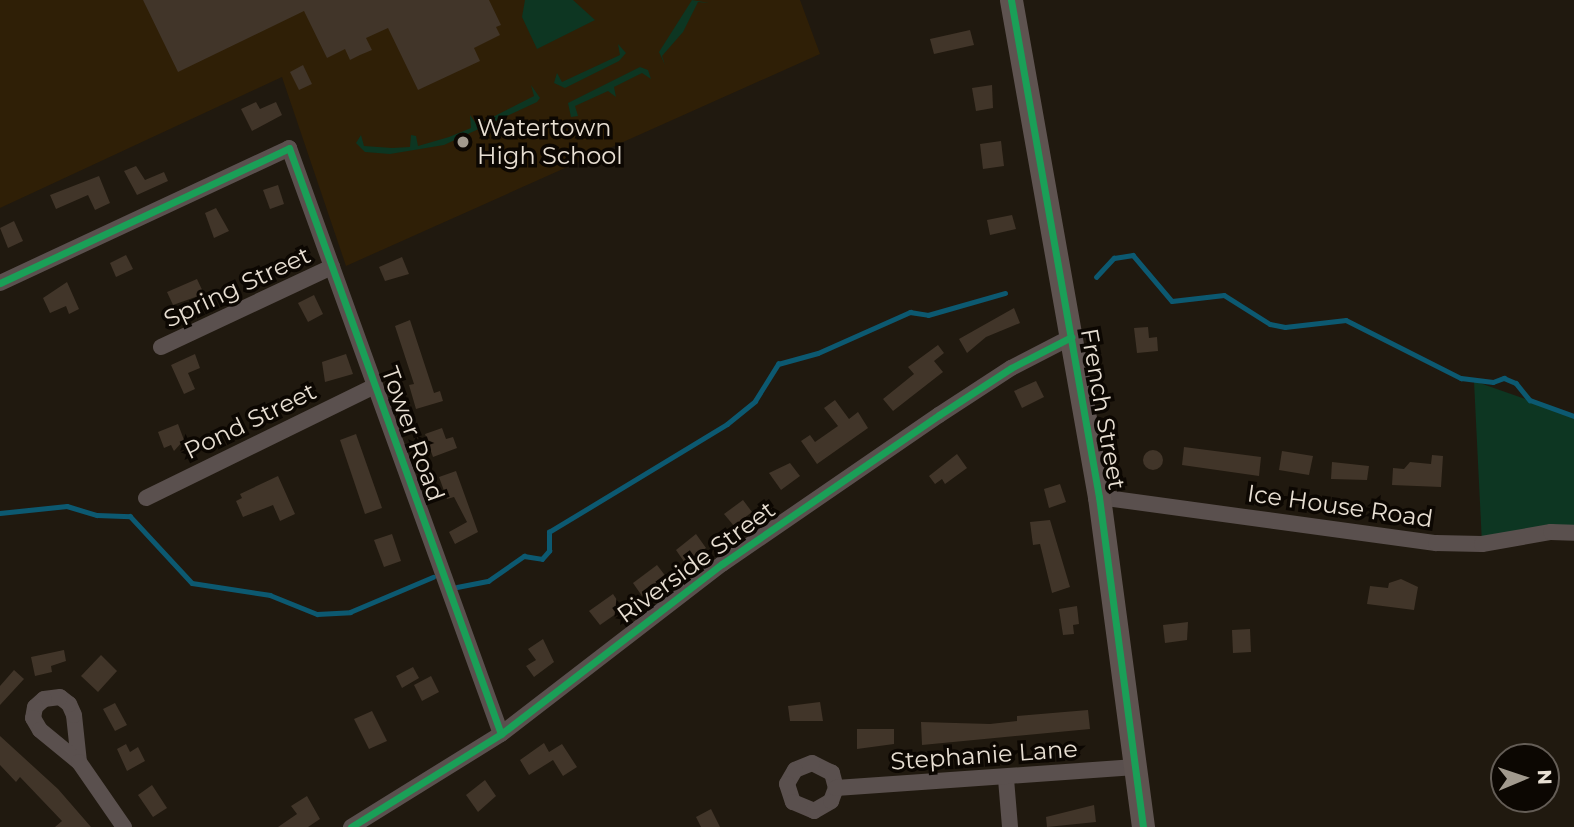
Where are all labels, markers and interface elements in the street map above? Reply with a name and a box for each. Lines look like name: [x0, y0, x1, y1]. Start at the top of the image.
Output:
place label: Watertown High School: [477, 114, 623, 170]
marker: Watertown High School: [455, 134, 471, 150]
street label: Spring Street: [159, 240, 315, 334]
street label: French Street: [1075, 326, 1131, 492]
street label: Tower Road: [375, 363, 451, 505]
street label: Pond Street: [179, 377, 321, 465]
street label: Ice House Road: [1245, 479, 1435, 533]
street label: Riverside Street: [611, 495, 781, 629]
street label: Stephanie Lane: [889, 734, 1079, 776]
north arrow: [1490, 743, 1560, 813]
text: N: [1533, 769, 1556, 785]

